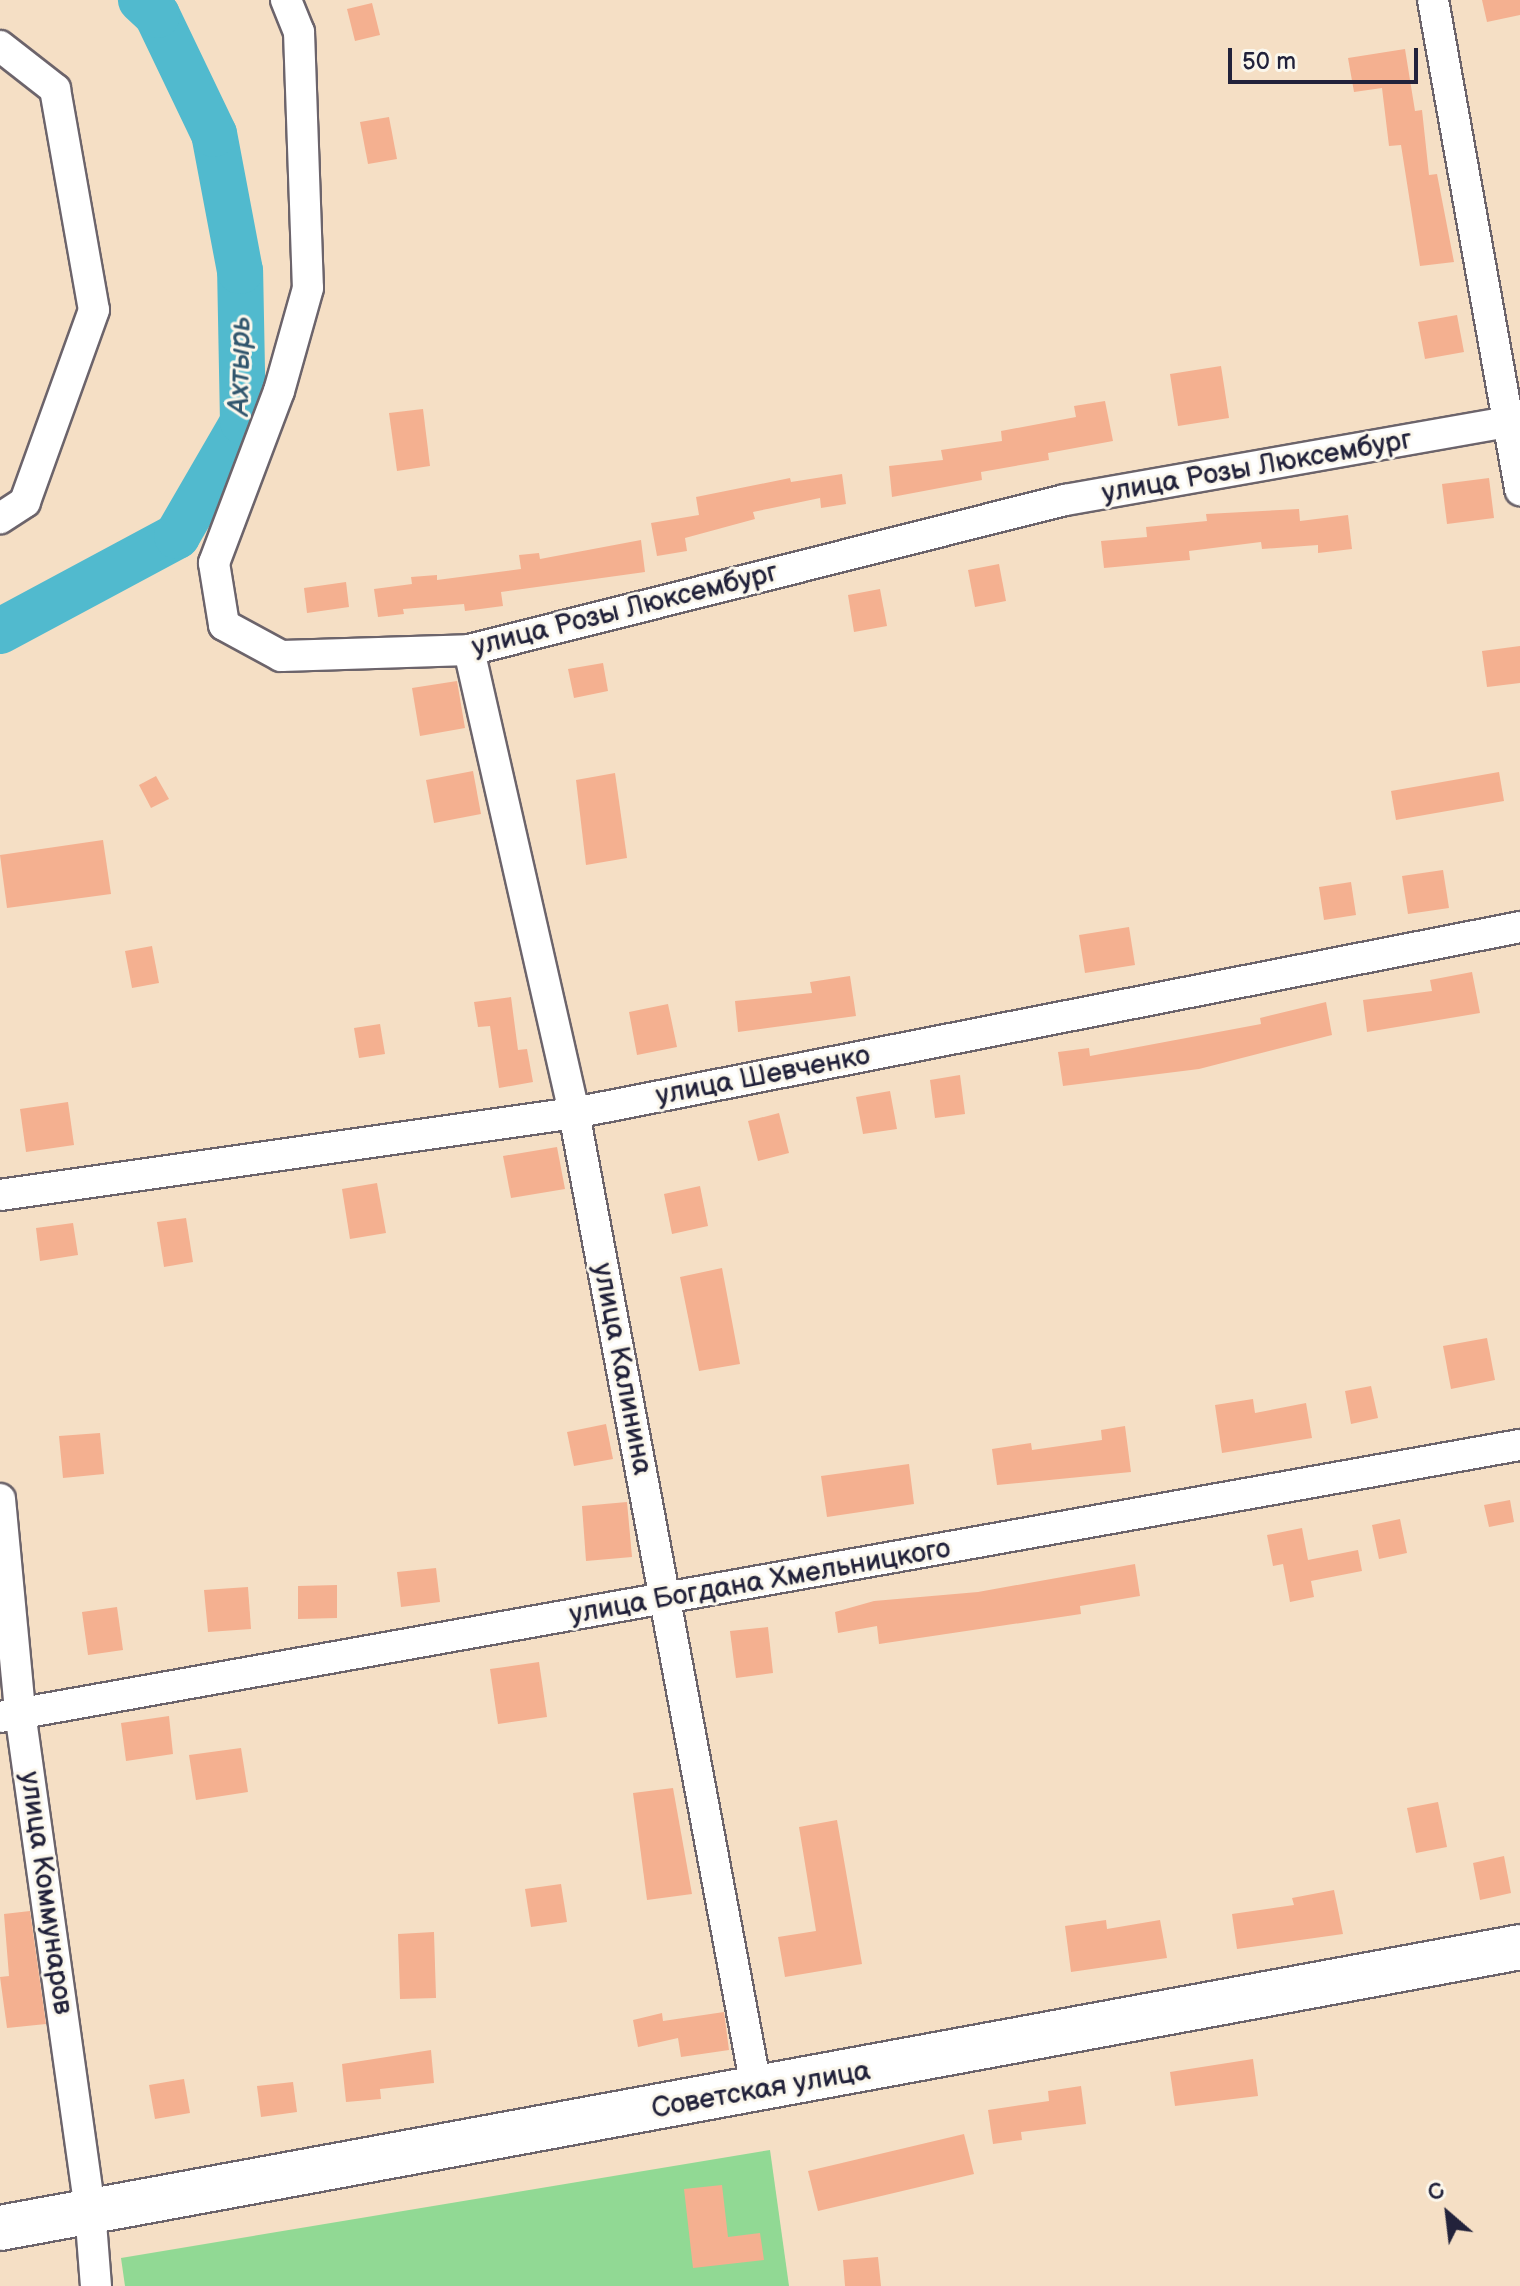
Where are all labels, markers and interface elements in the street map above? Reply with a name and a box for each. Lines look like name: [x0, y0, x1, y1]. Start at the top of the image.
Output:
scale bar: [1232, 32, 1422, 82]
text: 50 m: [1242, 47, 1296, 76]
water label: Ахтырь: [221, 316, 259, 416]
street label: улица Розы Люксембург: [1099, 423, 1415, 511]
street label: улица Розы Люксембург: [469, 556, 781, 664]
street label: улица Шевченко: [653, 1039, 873, 1113]
street label: улица Калинина: [585, 1260, 659, 1478]
street label: улица Богдана Хмельницкого: [567, 1532, 953, 1632]
street label: улица Коммунаров: [12, 1769, 80, 2017]
street label: Советская улица: [649, 2054, 873, 2126]
north arrow: [1408, 2174, 1488, 2254]
text: С: [1423, 2177, 1450, 2208]

